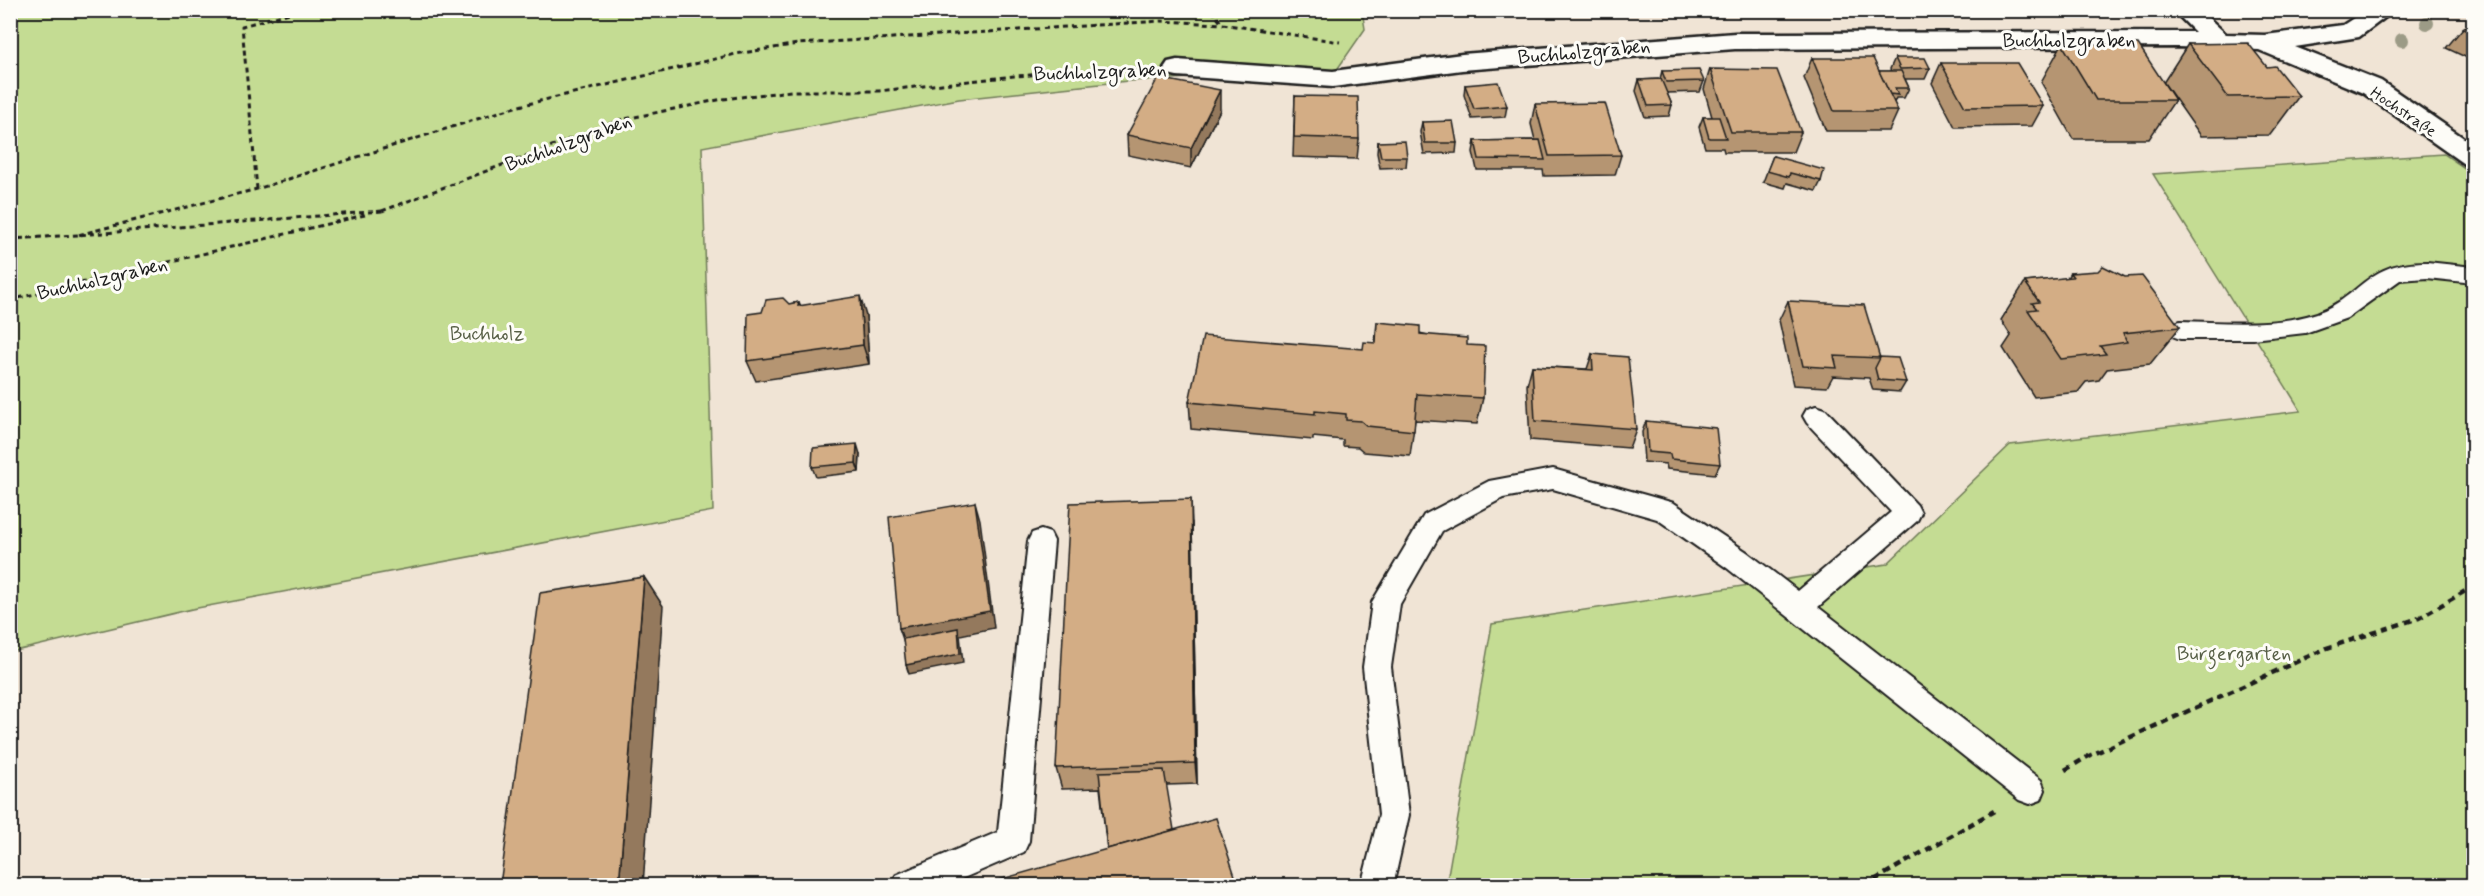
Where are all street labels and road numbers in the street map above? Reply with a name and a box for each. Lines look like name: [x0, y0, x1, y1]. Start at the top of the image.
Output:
street label: Buchholzgraben: [2002, 28, 2136, 56]
street label: Buchholzgraben: [1517, 33, 1652, 73]
street label: Buchholzgraben: [1033, 57, 1167, 89]
street label: Hochstraße: [2366, 82, 2440, 142]
street label: Buchholzgraben: [501, 108, 636, 180]
street label: Buchholzgraben: [34, 251, 170, 309]

